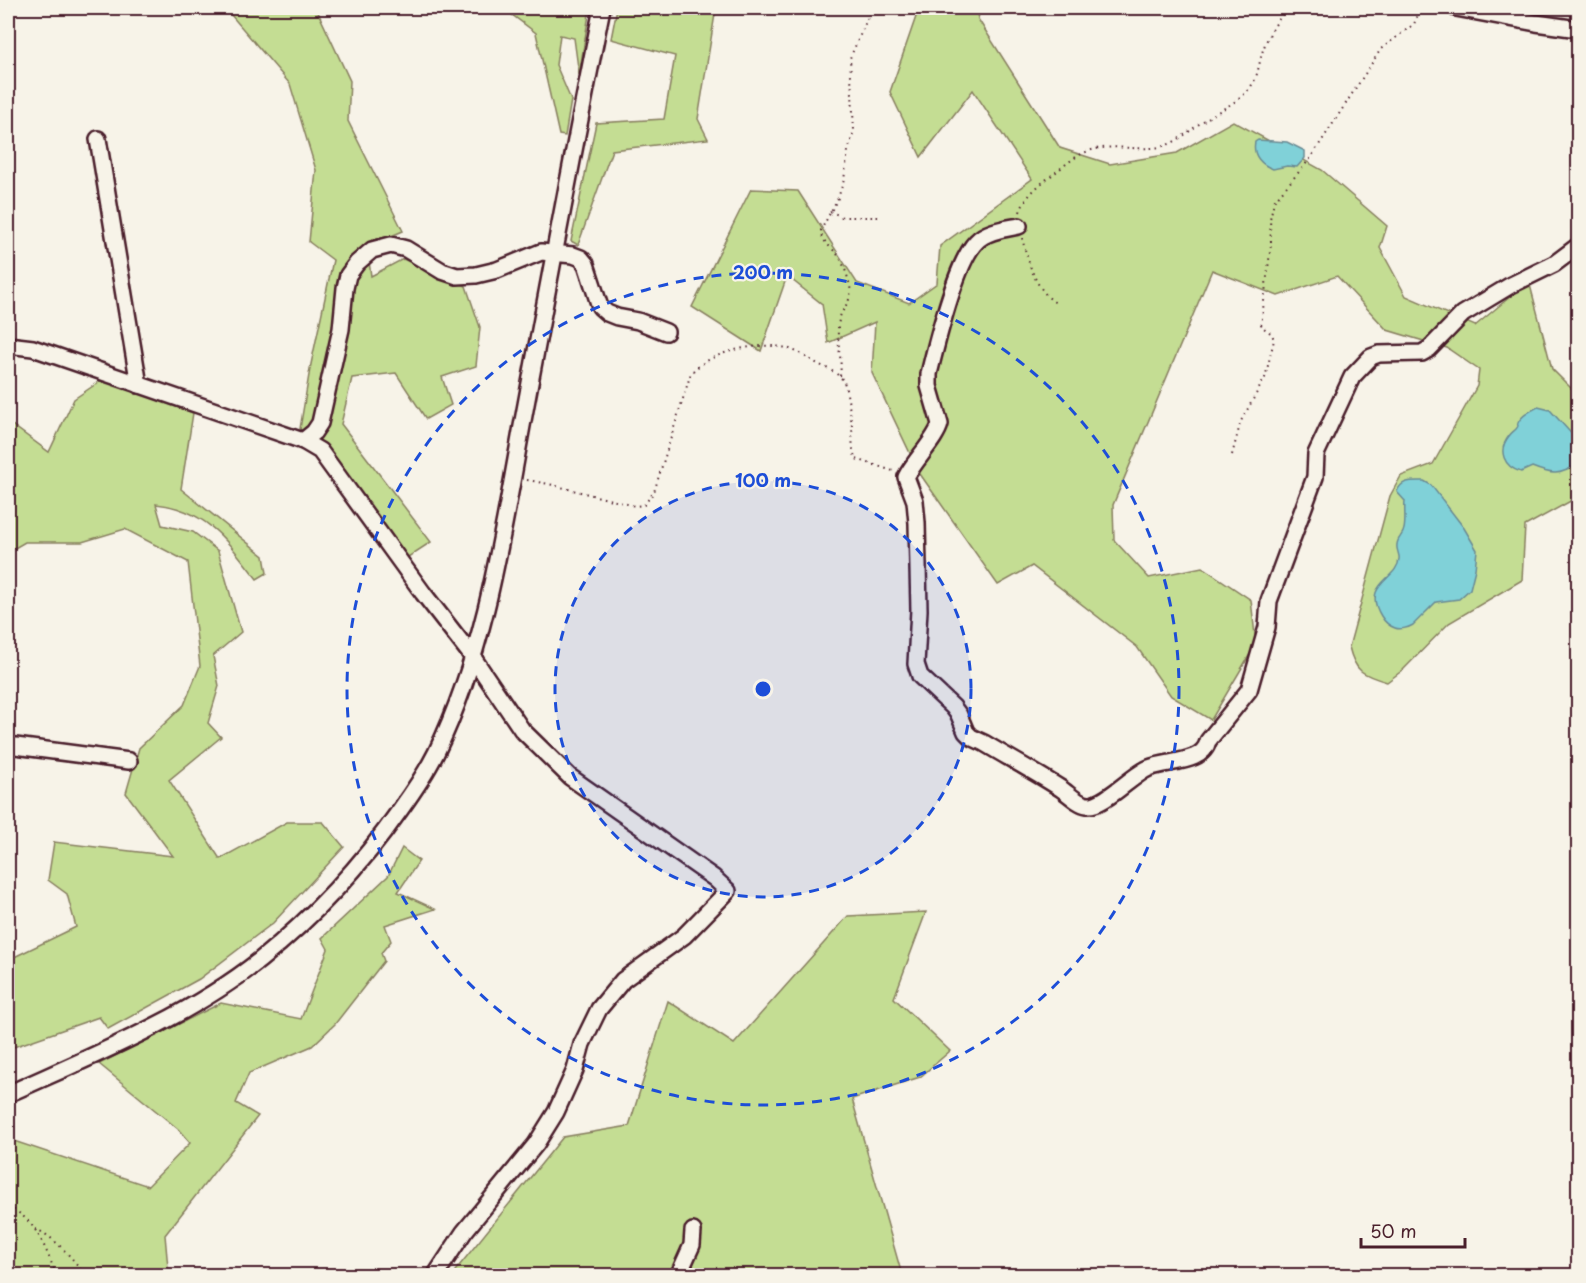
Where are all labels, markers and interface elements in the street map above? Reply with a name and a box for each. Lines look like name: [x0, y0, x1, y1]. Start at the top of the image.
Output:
text: 200 m: [733, 258, 793, 285]
text: 100 m: [735, 466, 791, 493]
centre of rings: [753, 679, 773, 699]
scale bar: [1361, 1211, 1464, 1249]
text: 50 m: [1370, 1217, 1417, 1244]

